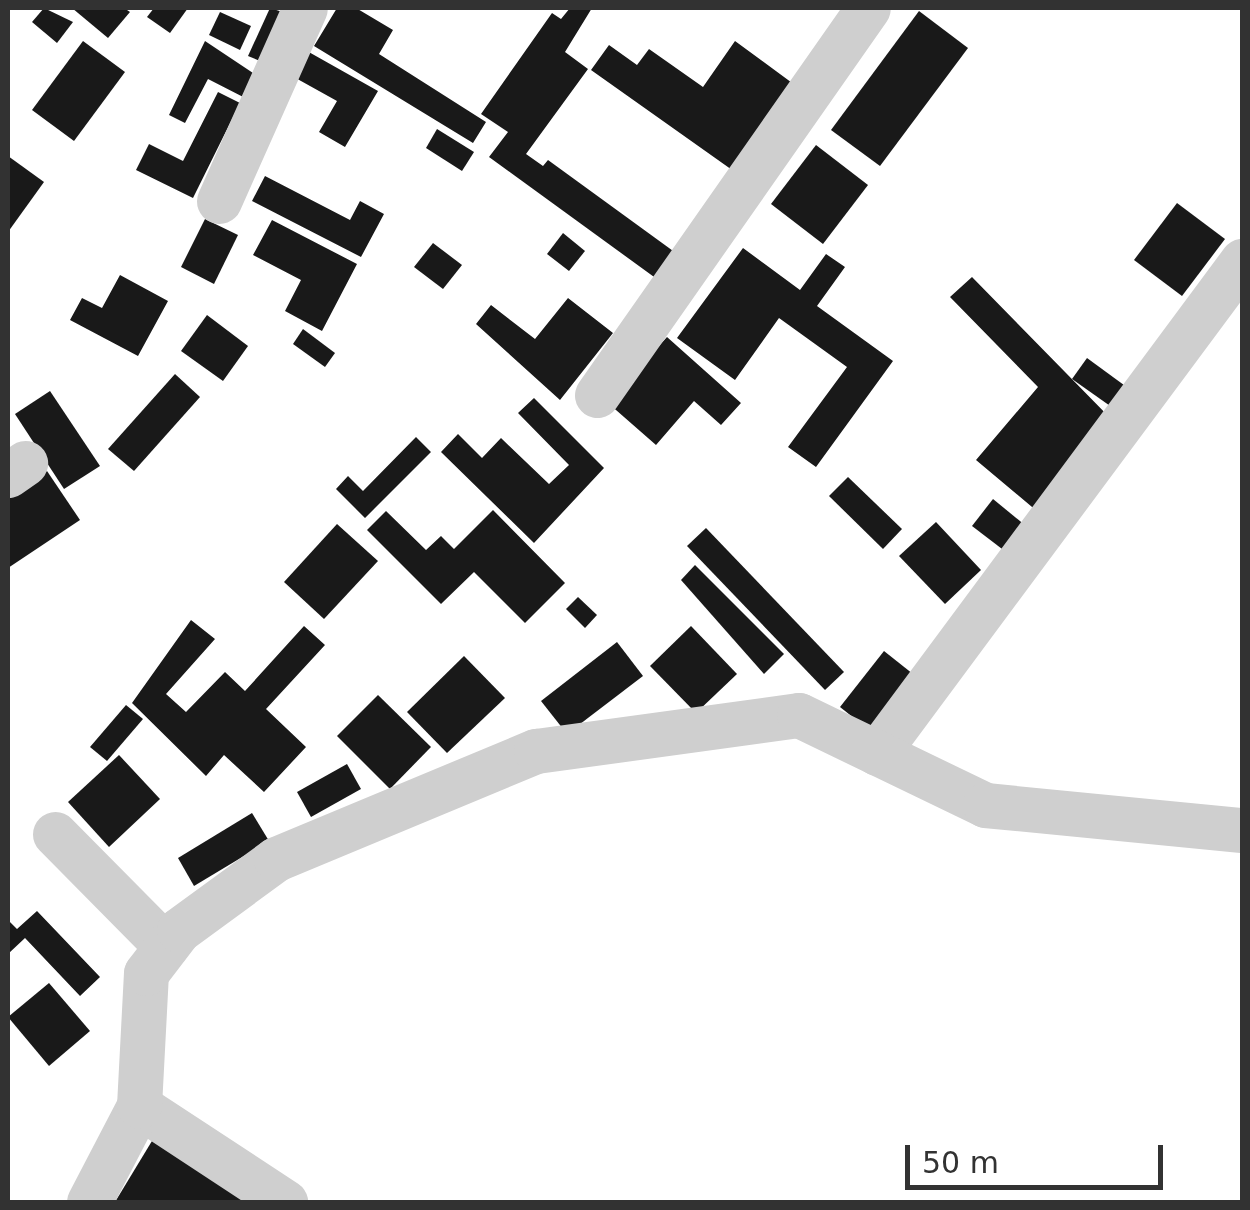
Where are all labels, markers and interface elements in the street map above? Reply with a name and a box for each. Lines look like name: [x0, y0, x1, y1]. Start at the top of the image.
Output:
scale bar: [910, 1125, 1168, 1187]
text: 50 m: [922, 1145, 999, 1180]

